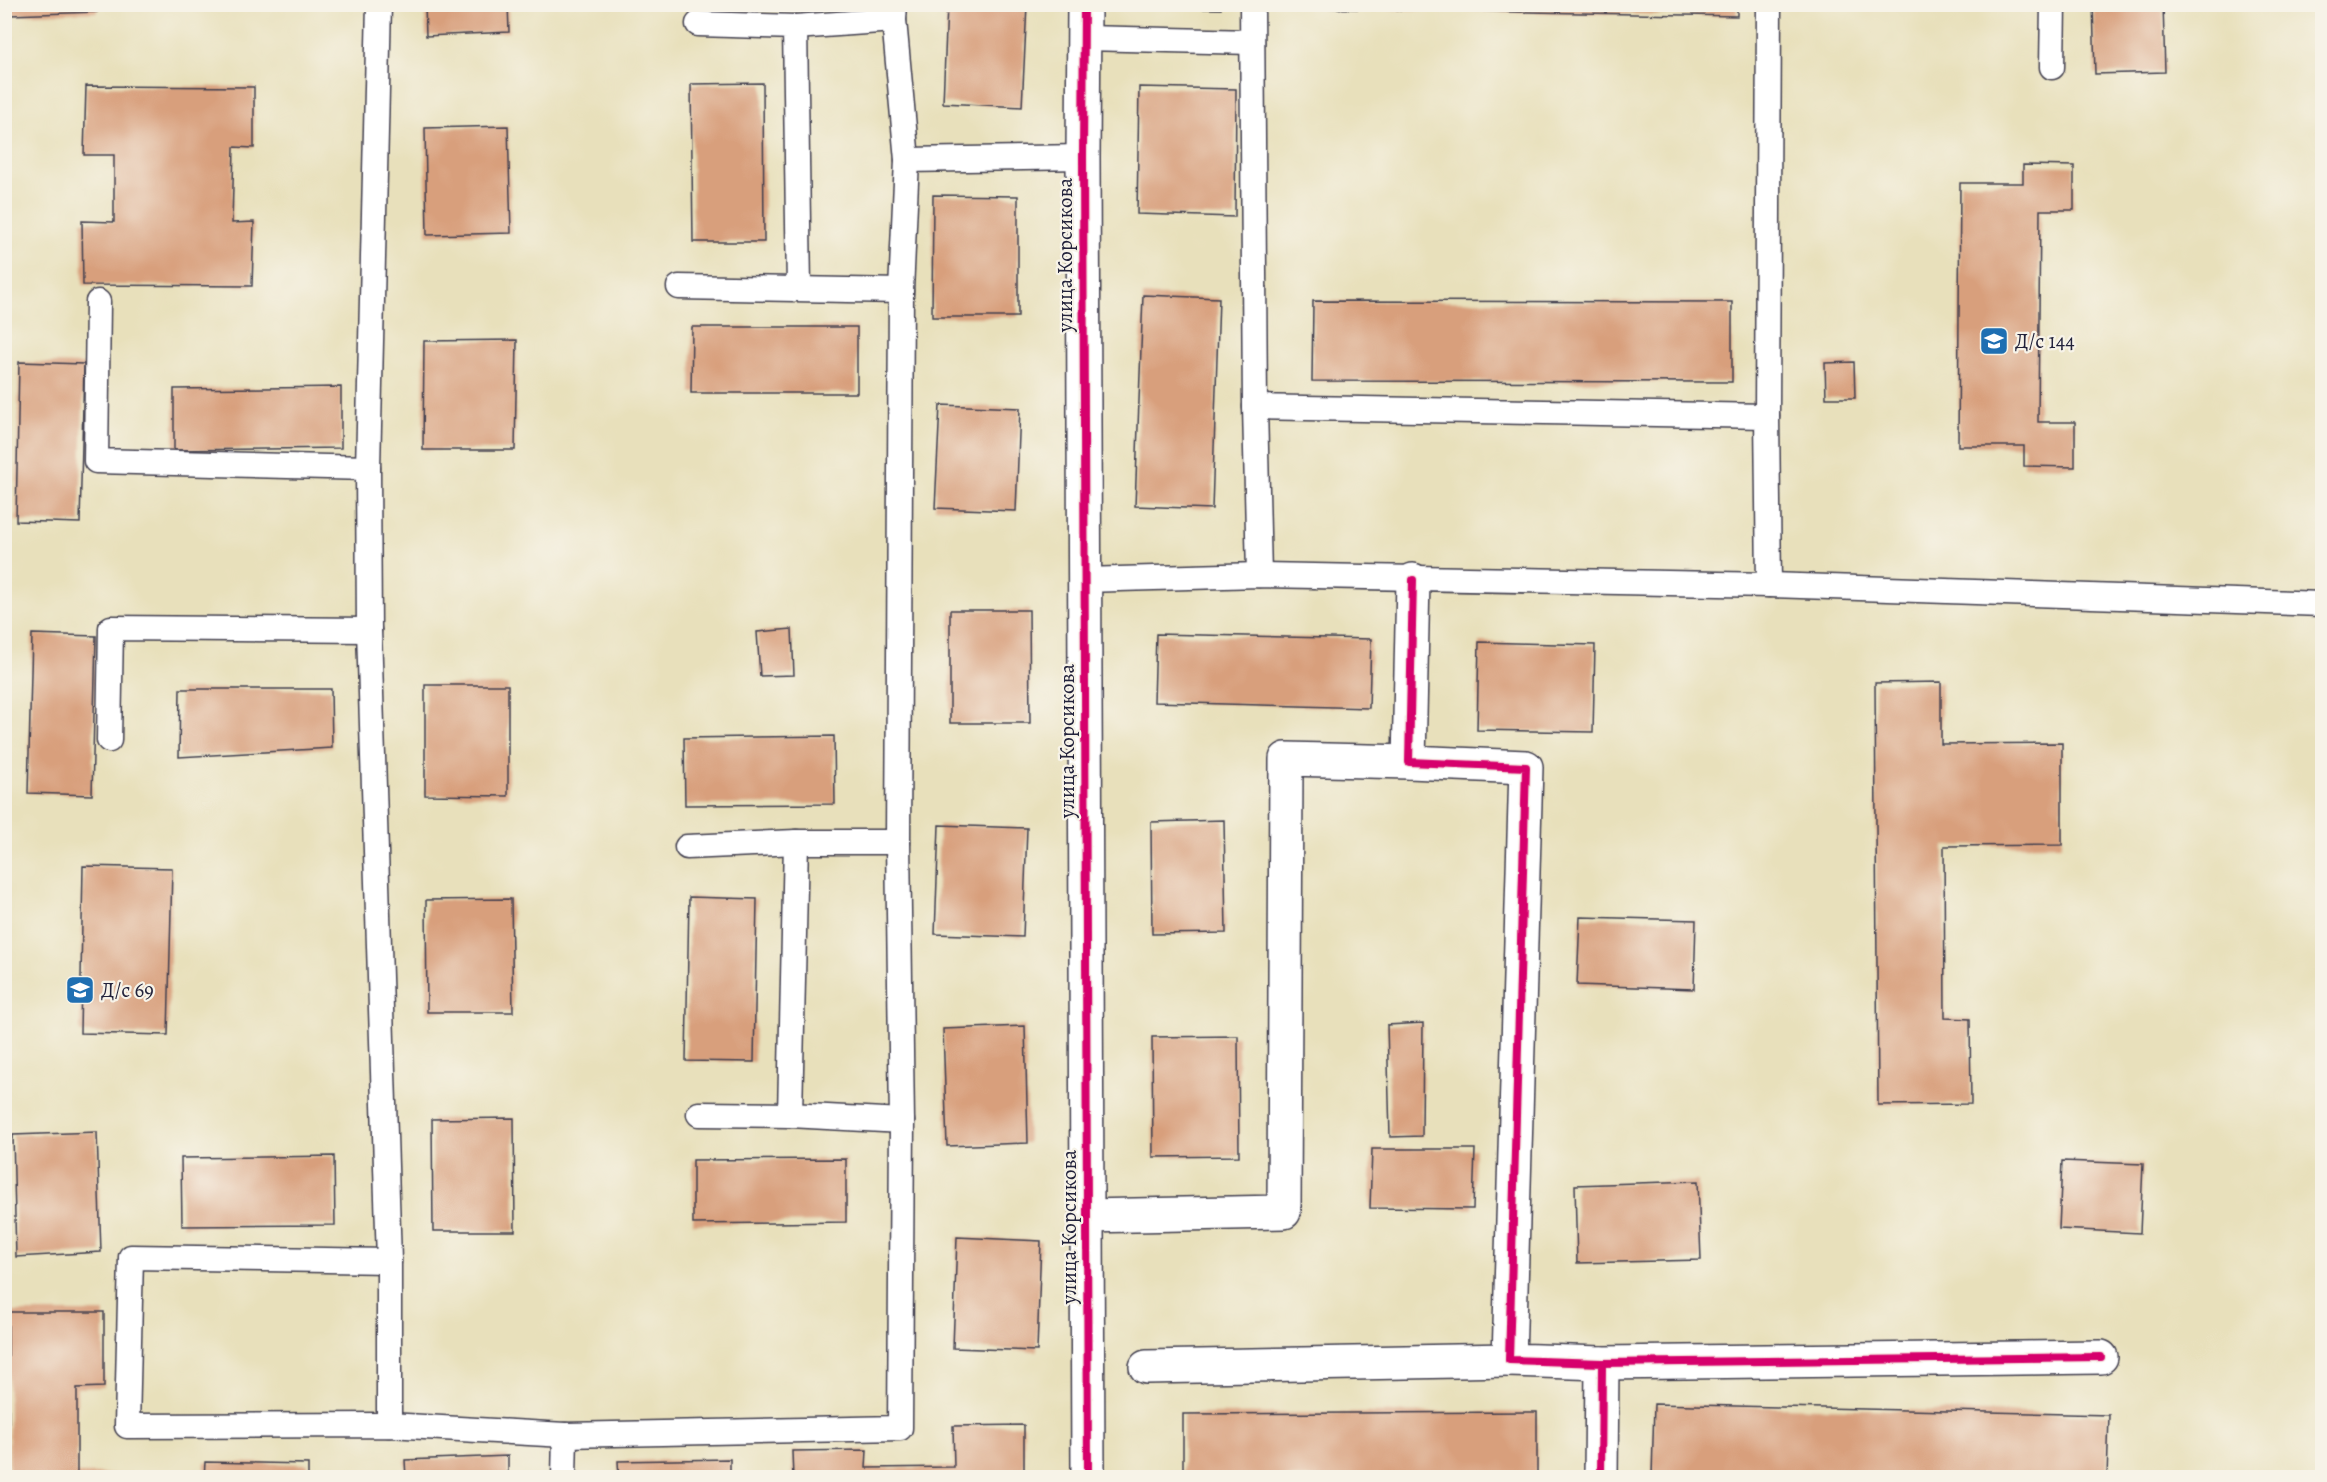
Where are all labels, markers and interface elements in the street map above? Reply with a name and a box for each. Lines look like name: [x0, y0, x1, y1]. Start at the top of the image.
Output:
street label: улица Корсикова: [1051, 177, 1079, 333]
school or university icon: Д/с 144: [1978, 325, 2010, 357]
place label: Д/с 144: [2015, 327, 2075, 355]
street label: улица Корсикова: [1053, 663, 1081, 819]
school or university icon: Д/с 69: [64, 974, 96, 1006]
place label: Д/с 69: [101, 976, 154, 1004]
street label: улица Корсикова: [1055, 1149, 1083, 1305]

